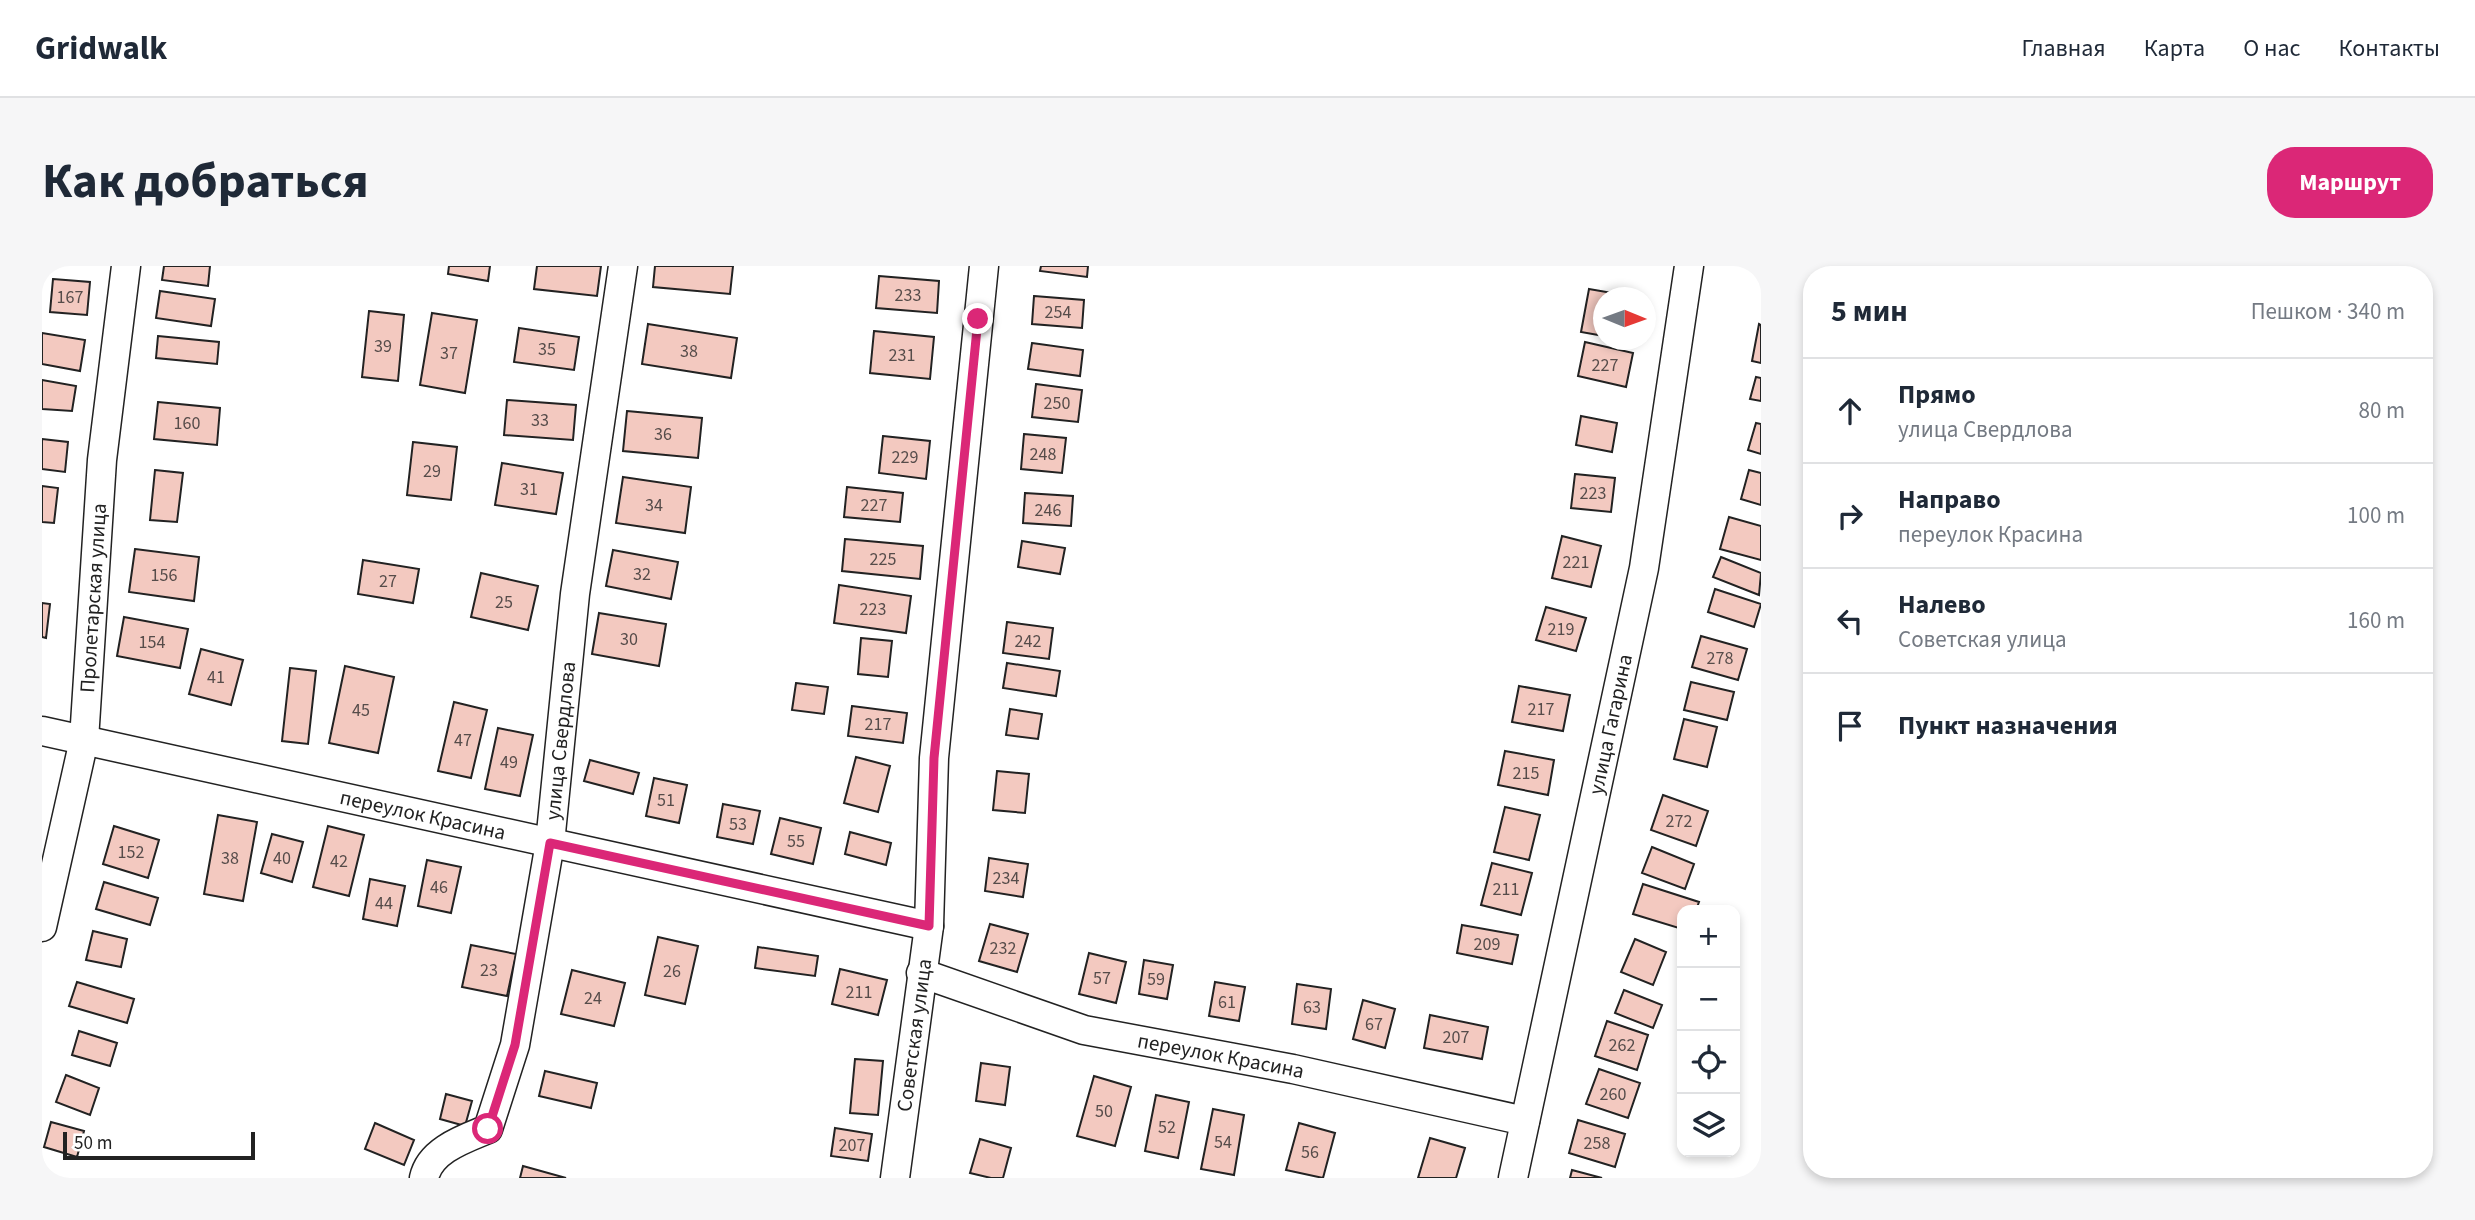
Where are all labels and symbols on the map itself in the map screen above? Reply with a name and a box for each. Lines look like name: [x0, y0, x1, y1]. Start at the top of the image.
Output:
house number: 233: [895, 283, 921, 308]
house number: 167: [57, 285, 83, 310]
north arrow: [1593, 287, 1656, 350]
house number: 254: [1045, 300, 1071, 325]
route end: [962, 303, 993, 334]
house number: 39: [374, 334, 392, 359]
house number: 35: [538, 337, 556, 362]
house number: 38: [680, 339, 698, 364]
house number: 37: [440, 341, 458, 366]
house number: 231: [889, 343, 915, 368]
house number: 227: [1592, 353, 1618, 378]
house number: 250: [1044, 391, 1070, 416]
house number: 33: [531, 408, 549, 433]
house number: 160: [174, 411, 200, 436]
house number: 36: [654, 422, 672, 447]
house number: 248: [1030, 442, 1056, 467]
house number: 229: [892, 445, 918, 470]
house number: 29: [423, 459, 441, 484]
house number: 31: [520, 477, 538, 502]
house number: 223: [1580, 481, 1606, 506]
house number: 34: [645, 493, 663, 518]
house number: 227: [861, 493, 887, 518]
house number: 246: [1035, 498, 1061, 523]
street label: Пролетарская улица: [72, 502, 114, 694]
house number: 225: [870, 547, 896, 572]
house number: 221: [1563, 550, 1589, 575]
house number: 32: [633, 562, 651, 587]
house number: 156: [151, 563, 177, 588]
house number: 27: [379, 569, 397, 594]
house number: 25: [495, 590, 513, 615]
house number: 223: [860, 597, 886, 622]
house number: 219: [1548, 617, 1574, 642]
house number: 30: [620, 627, 638, 652]
house number: 242: [1015, 629, 1041, 654]
house number: 154: [139, 630, 165, 655]
house number: 278: [1707, 646, 1733, 671]
street label: улица Гагарина: [1581, 651, 1640, 797]
street label: улица Свердлова: [537, 660, 583, 821]
house number: 41: [207, 665, 225, 690]
house number: 217: [1528, 697, 1554, 722]
house number: 45: [352, 698, 370, 723]
house number: 217: [865, 712, 891, 737]
house number: 47: [454, 728, 472, 753]
house number: 49: [500, 750, 518, 775]
house number: 215: [1513, 761, 1539, 786]
street label: переулок Красина: [337, 782, 509, 848]
house number: 51: [657, 788, 675, 813]
house number: 272: [1666, 809, 1692, 834]
house number: 53: [729, 812, 747, 837]
house number: 55: [787, 829, 805, 854]
house number: 152: [118, 840, 144, 865]
house number: 38: [221, 846, 239, 871]
house number: 40: [273, 846, 291, 871]
house number: 42: [330, 849, 348, 874]
house number: 234: [993, 866, 1019, 891]
house number: 46: [430, 875, 448, 900]
house number: 211: [1493, 877, 1519, 902]
house number: 44: [375, 891, 393, 916]
house number: 209: [1474, 932, 1500, 957]
house number: 232: [990, 936, 1016, 961]
street label: Советская улица: [889, 957, 939, 1114]
house number: 23: [480, 958, 498, 983]
house number: 26: [663, 959, 681, 984]
house number: 57: [1093, 966, 1111, 991]
house number: 59: [1147, 967, 1165, 992]
house number: 211: [846, 980, 872, 1005]
house number: 24: [584, 986, 602, 1011]
house number: 61: [1218, 990, 1236, 1015]
house number: 63: [1303, 995, 1321, 1020]
house number: 67: [1365, 1012, 1383, 1037]
street label: переулок Красина: [1135, 1025, 1307, 1086]
house number: 207: [1443, 1025, 1469, 1050]
house number: 262: [1609, 1033, 1635, 1058]
house number: 260: [1600, 1082, 1626, 1107]
house number: 50: [1095, 1099, 1113, 1124]
route start: [472, 1113, 503, 1144]
house number: 52: [1158, 1115, 1176, 1140]
scale bar: [63, 1129, 256, 1161]
house number: 54: [1214, 1130, 1232, 1155]
house number: 258: [1584, 1131, 1610, 1156]
house number: 207: [839, 1133, 865, 1158]
house number: 56: [1301, 1140, 1319, 1165]

